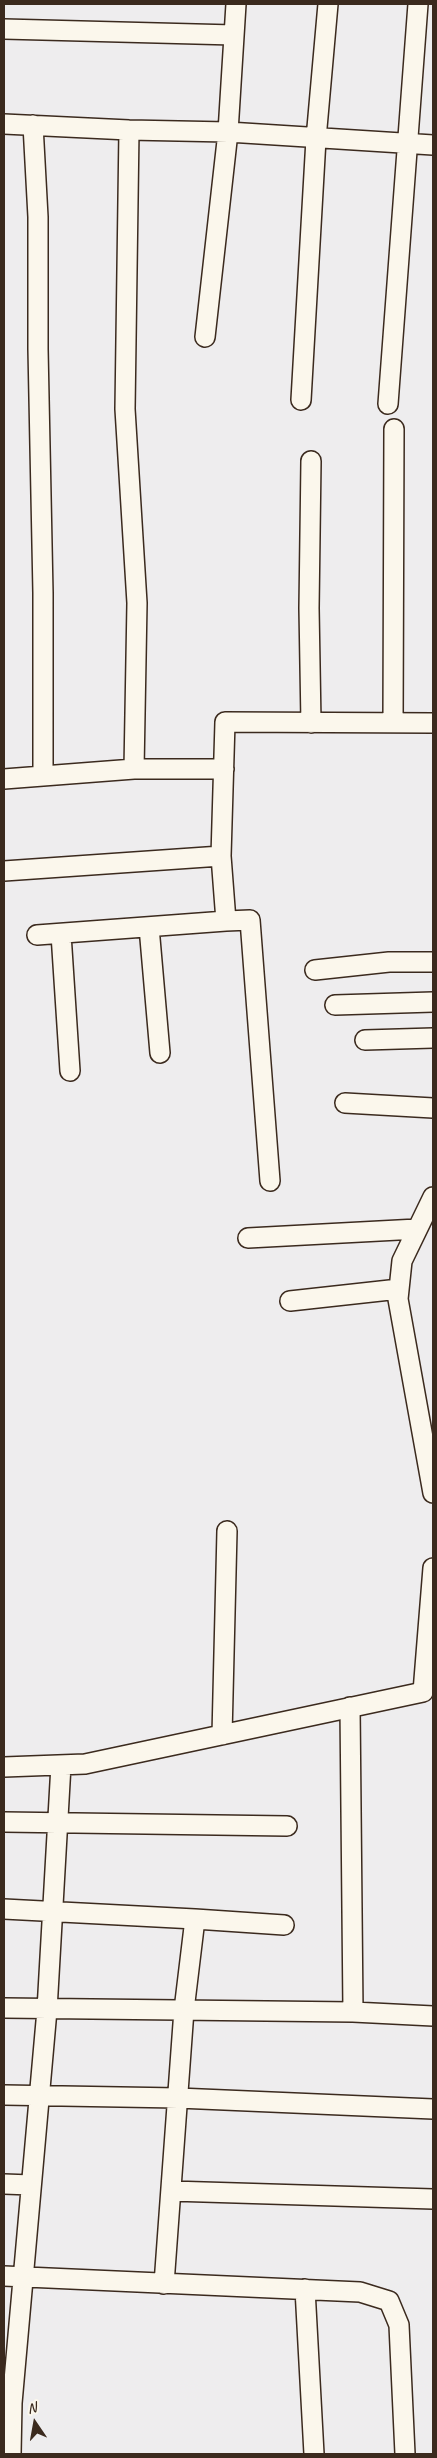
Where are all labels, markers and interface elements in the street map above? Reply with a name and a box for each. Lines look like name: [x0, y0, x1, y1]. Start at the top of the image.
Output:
north arrow: [10, 2398, 60, 2448]
text: N: [26, 2399, 38, 2417]

